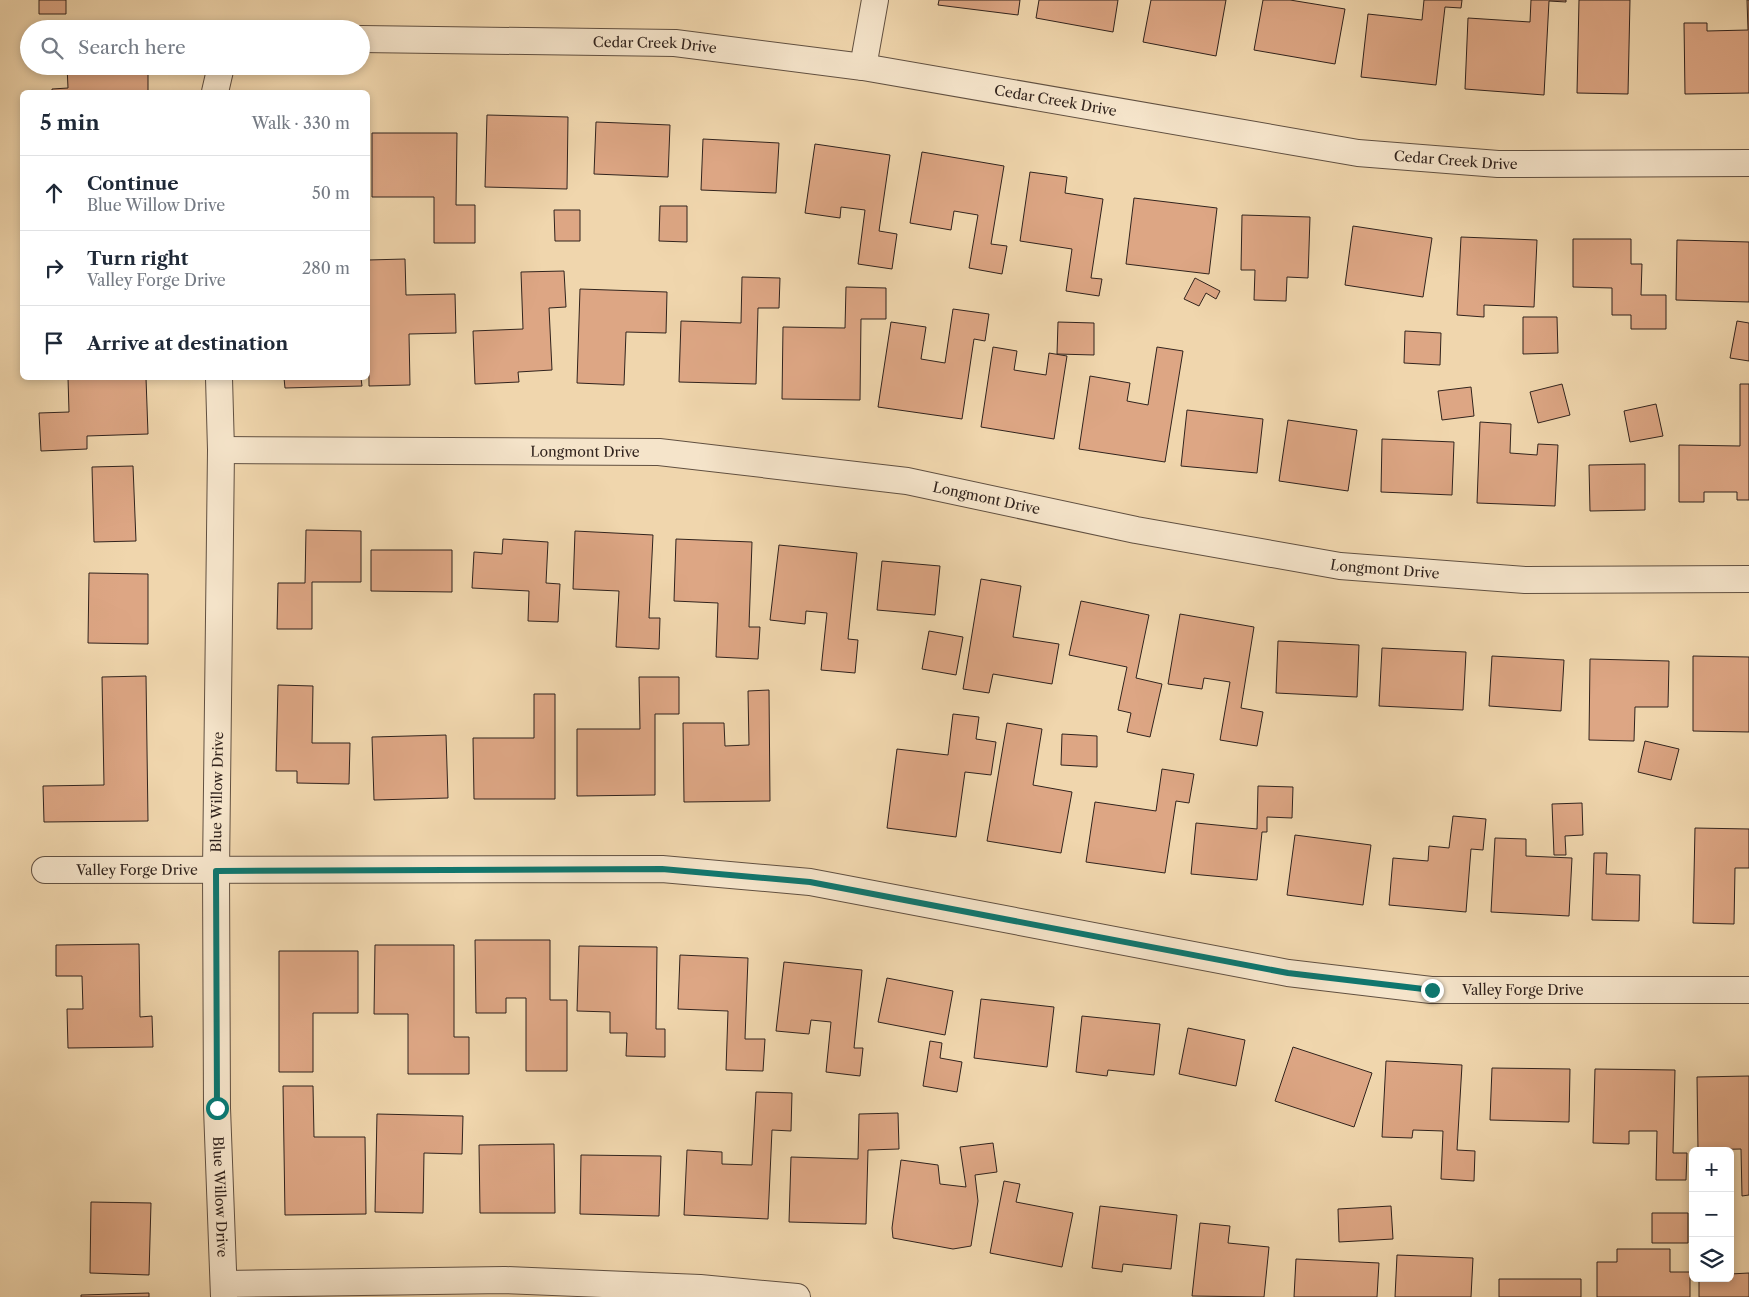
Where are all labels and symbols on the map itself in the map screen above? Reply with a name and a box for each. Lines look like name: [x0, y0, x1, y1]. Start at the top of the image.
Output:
street label: Cedar Creek Drive: [593, 33, 718, 57]
street label: Cedar Creek Drive: [993, 81, 1118, 120]
street label: Cedar Creek Drive: [1393, 147, 1518, 173]
street label: Longmont Drive: [530, 442, 640, 461]
street label: Longmont Drive: [931, 478, 1042, 518]
street label: Longmont Drive: [1329, 555, 1440, 583]
street label: Blue Willow Drive: [207, 731, 227, 853]
street label: Valley Forge Drive: [75, 861, 198, 879]
route end: [1421, 979, 1444, 1002]
street label: Valley Forge Drive: [1461, 981, 1584, 999]
route start: [206, 1097, 229, 1120]
street label: Blue Willow Drive: [209, 1136, 232, 1258]

